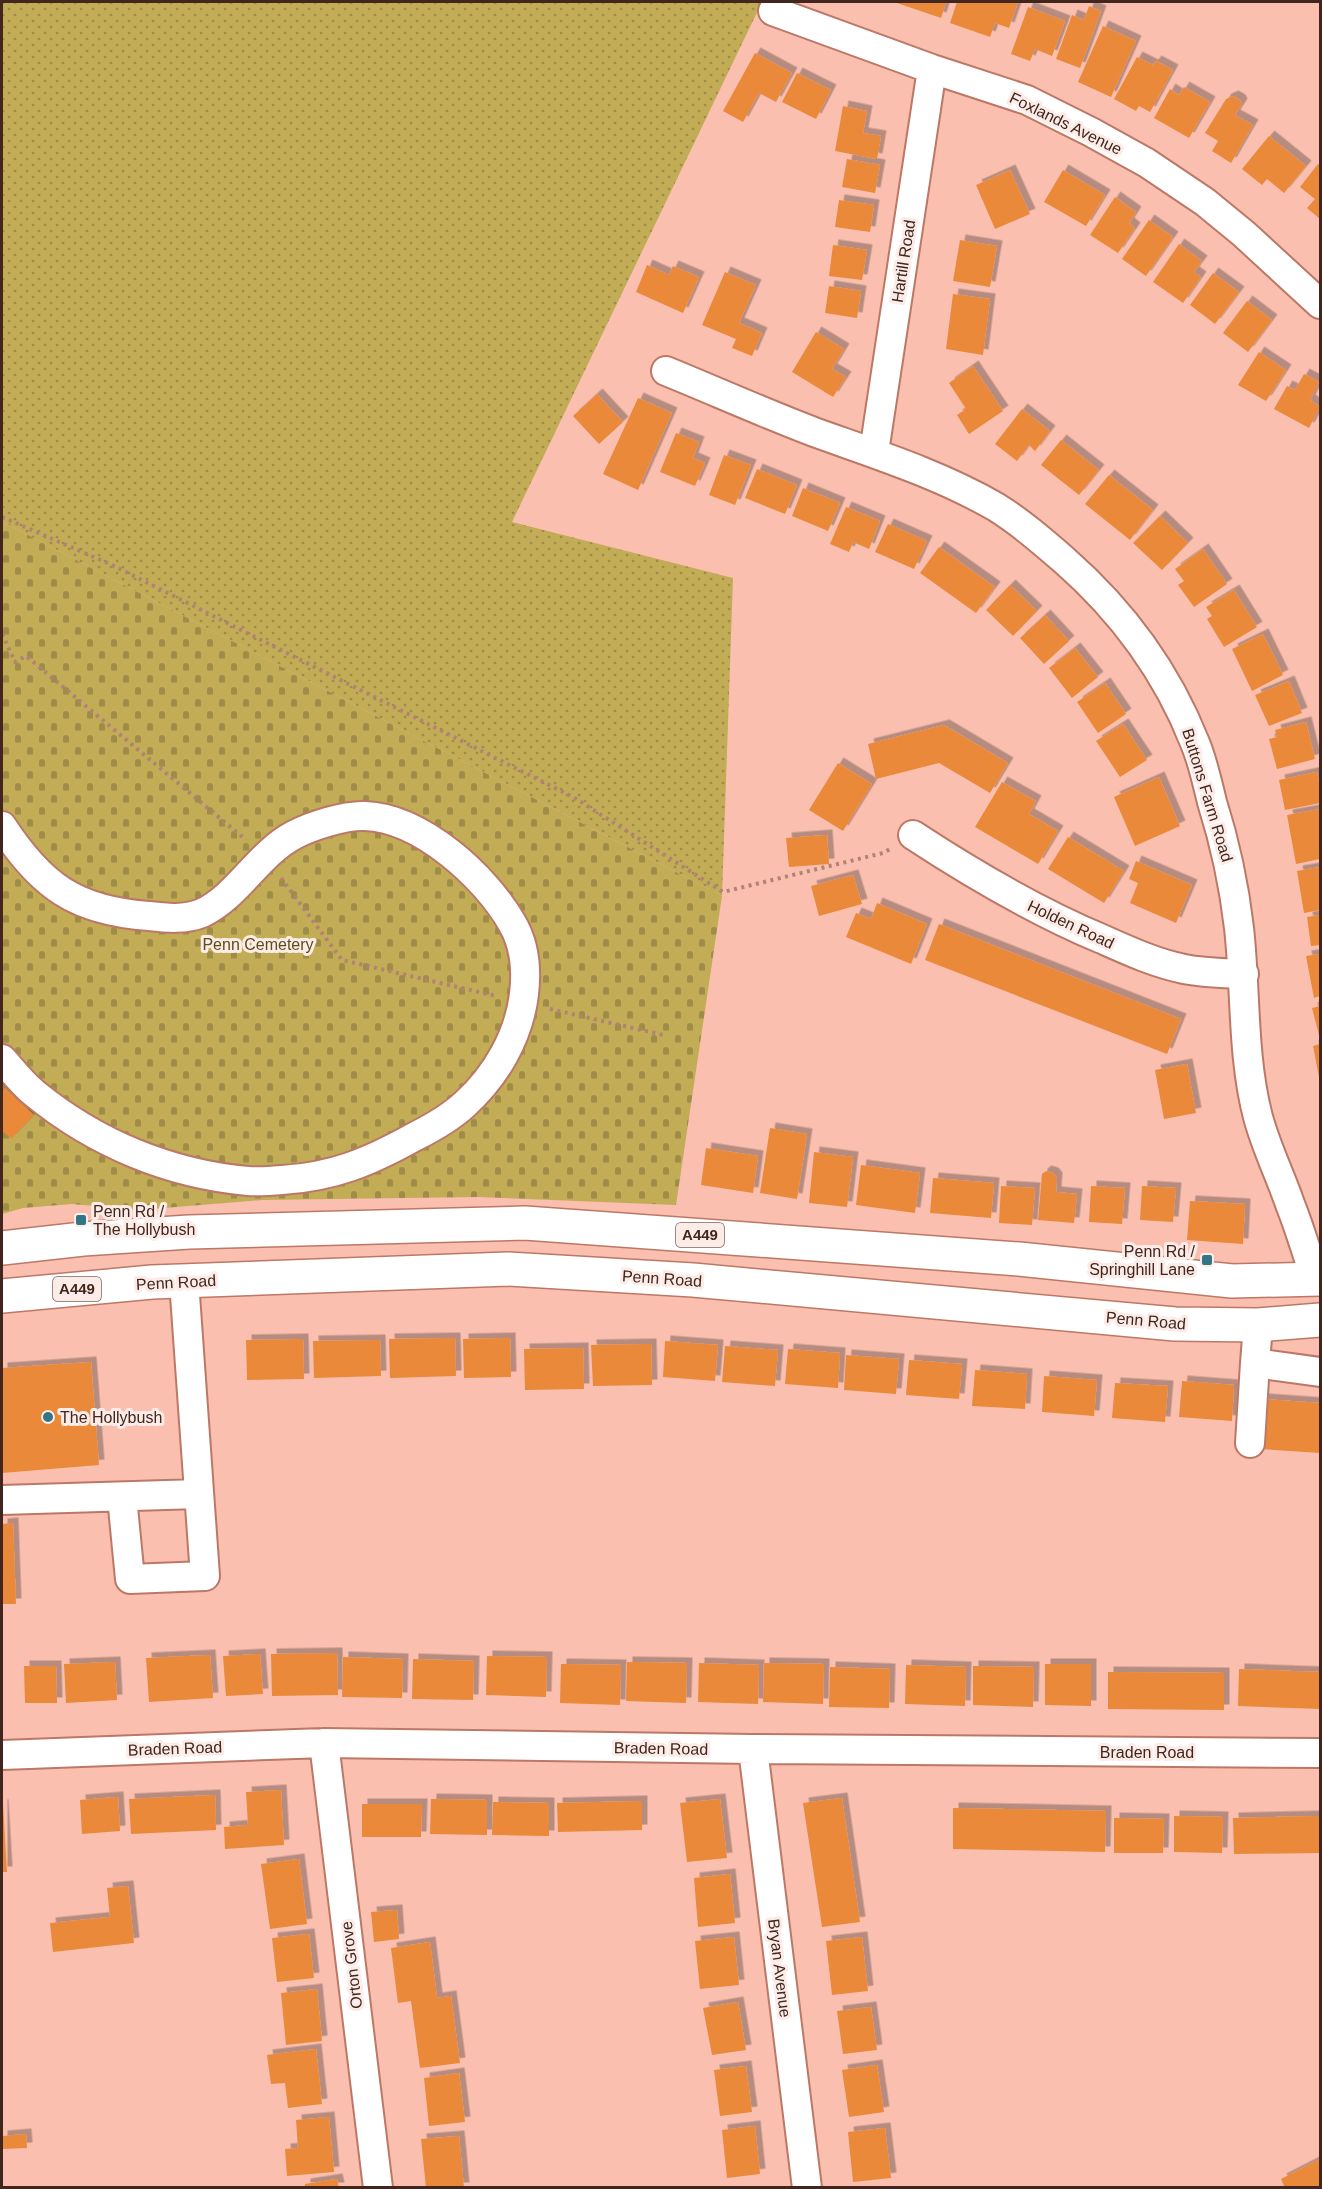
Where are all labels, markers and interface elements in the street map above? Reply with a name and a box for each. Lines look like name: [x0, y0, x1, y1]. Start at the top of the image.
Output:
street label: Foxlands Avenue: [1007, 89, 1125, 158]
street label: Hartill Road: [889, 218, 918, 304]
street label: Buttons Farm Road: [1179, 726, 1236, 864]
street label: Holden Road: [1025, 897, 1117, 952]
park label: Penn Cemetery: [202, 936, 314, 953]
place label: Penn Rd / The Hollybush: [93, 1203, 195, 1238]
marker: Penn Rd / The Hollybush: [74, 1213, 88, 1227]
road number: A449: [676, 1223, 724, 1247]
place label: Penn Rd / Springhill Lane: [1089, 1243, 1196, 1278]
marker: Penn Rd / Springhill Lane: [1200, 1253, 1214, 1267]
street label: Penn Road: [621, 1267, 702, 1290]
street label: Penn Road: [136, 1272, 216, 1293]
road number: A449: [53, 1277, 101, 1301]
street label: Penn Road: [1105, 1309, 1187, 1332]
place label: The Hollybush: [60, 1409, 162, 1426]
marker: The Hollybush: [41, 1410, 55, 1424]
street label: Braden Road: [128, 1738, 222, 1759]
street label: Braden Road: [614, 1739, 708, 1758]
street label: Braden Road: [1100, 1744, 1194, 1761]
street label: Bryan Avenue: [765, 1918, 794, 2018]
street label: Orton Grove: [338, 1920, 365, 2010]

